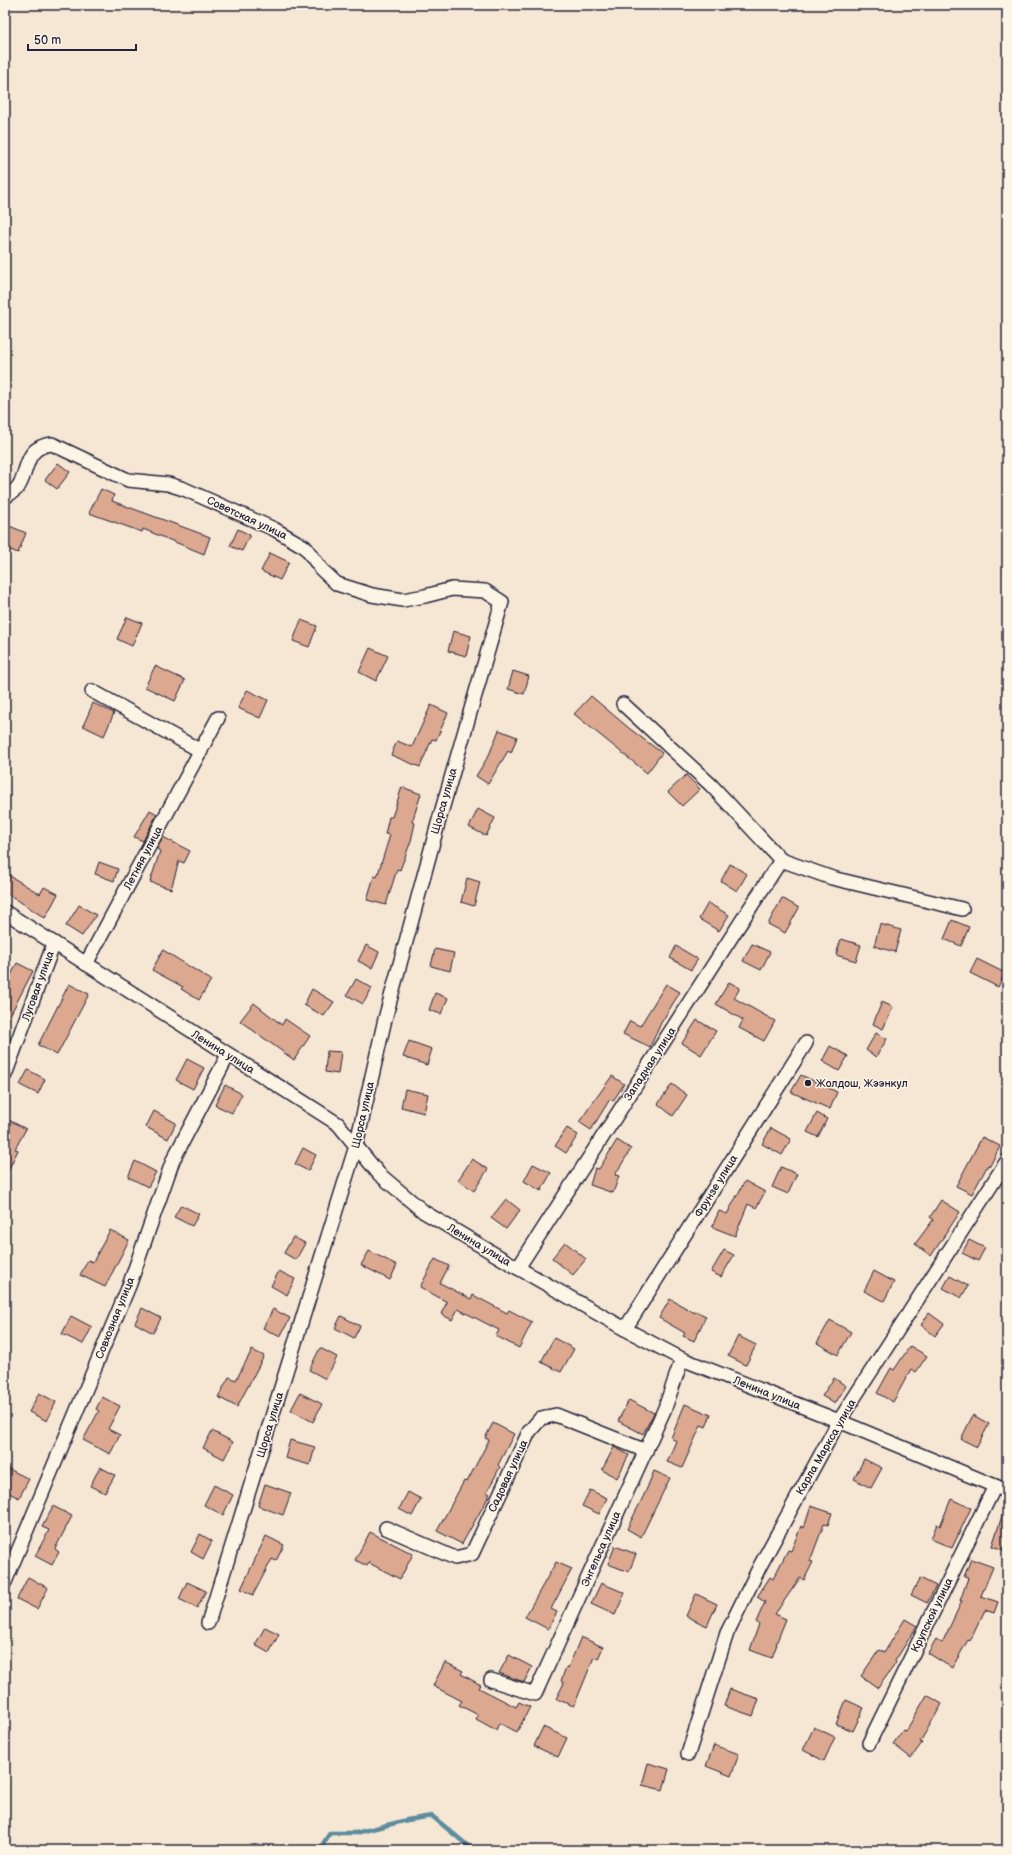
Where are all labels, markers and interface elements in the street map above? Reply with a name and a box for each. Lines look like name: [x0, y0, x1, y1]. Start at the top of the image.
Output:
scale bar: [28, 26, 136, 52]
text: 50 m: [34, 33, 61, 48]
street label: Советская улица: [205, 494, 290, 542]
street label: Щорса улица: [428, 766, 460, 835]
street label: Летняя улица: [120, 824, 165, 893]
street label: Луговая улица: [19, 949, 57, 1024]
street label: Западная улица: [621, 1025, 679, 1103]
street label: Ленина улица: [188, 1027, 257, 1077]
place label: Жолдош, Жээнкул: [816, 1077, 908, 1090]
marker: Жолдош, Жээнкул: [803, 1078, 813, 1088]
street label: Щорса улица: [349, 1080, 377, 1150]
street label: Фрунзе улица: [692, 1152, 741, 1219]
street label: Ленина улица: [444, 1220, 513, 1269]
street label: Совхозная улица: [93, 1275, 138, 1361]
street label: Ленина улица: [730, 1373, 803, 1413]
street label: Щорса улица: [254, 1390, 286, 1459]
street label: Карла Маркса улица: [793, 1396, 859, 1497]
street label: Садовая улица: [486, 1437, 531, 1514]
street label: Энгельса улица: [579, 1509, 624, 1589]
street label: Крупской улица: [908, 1575, 956, 1654]

